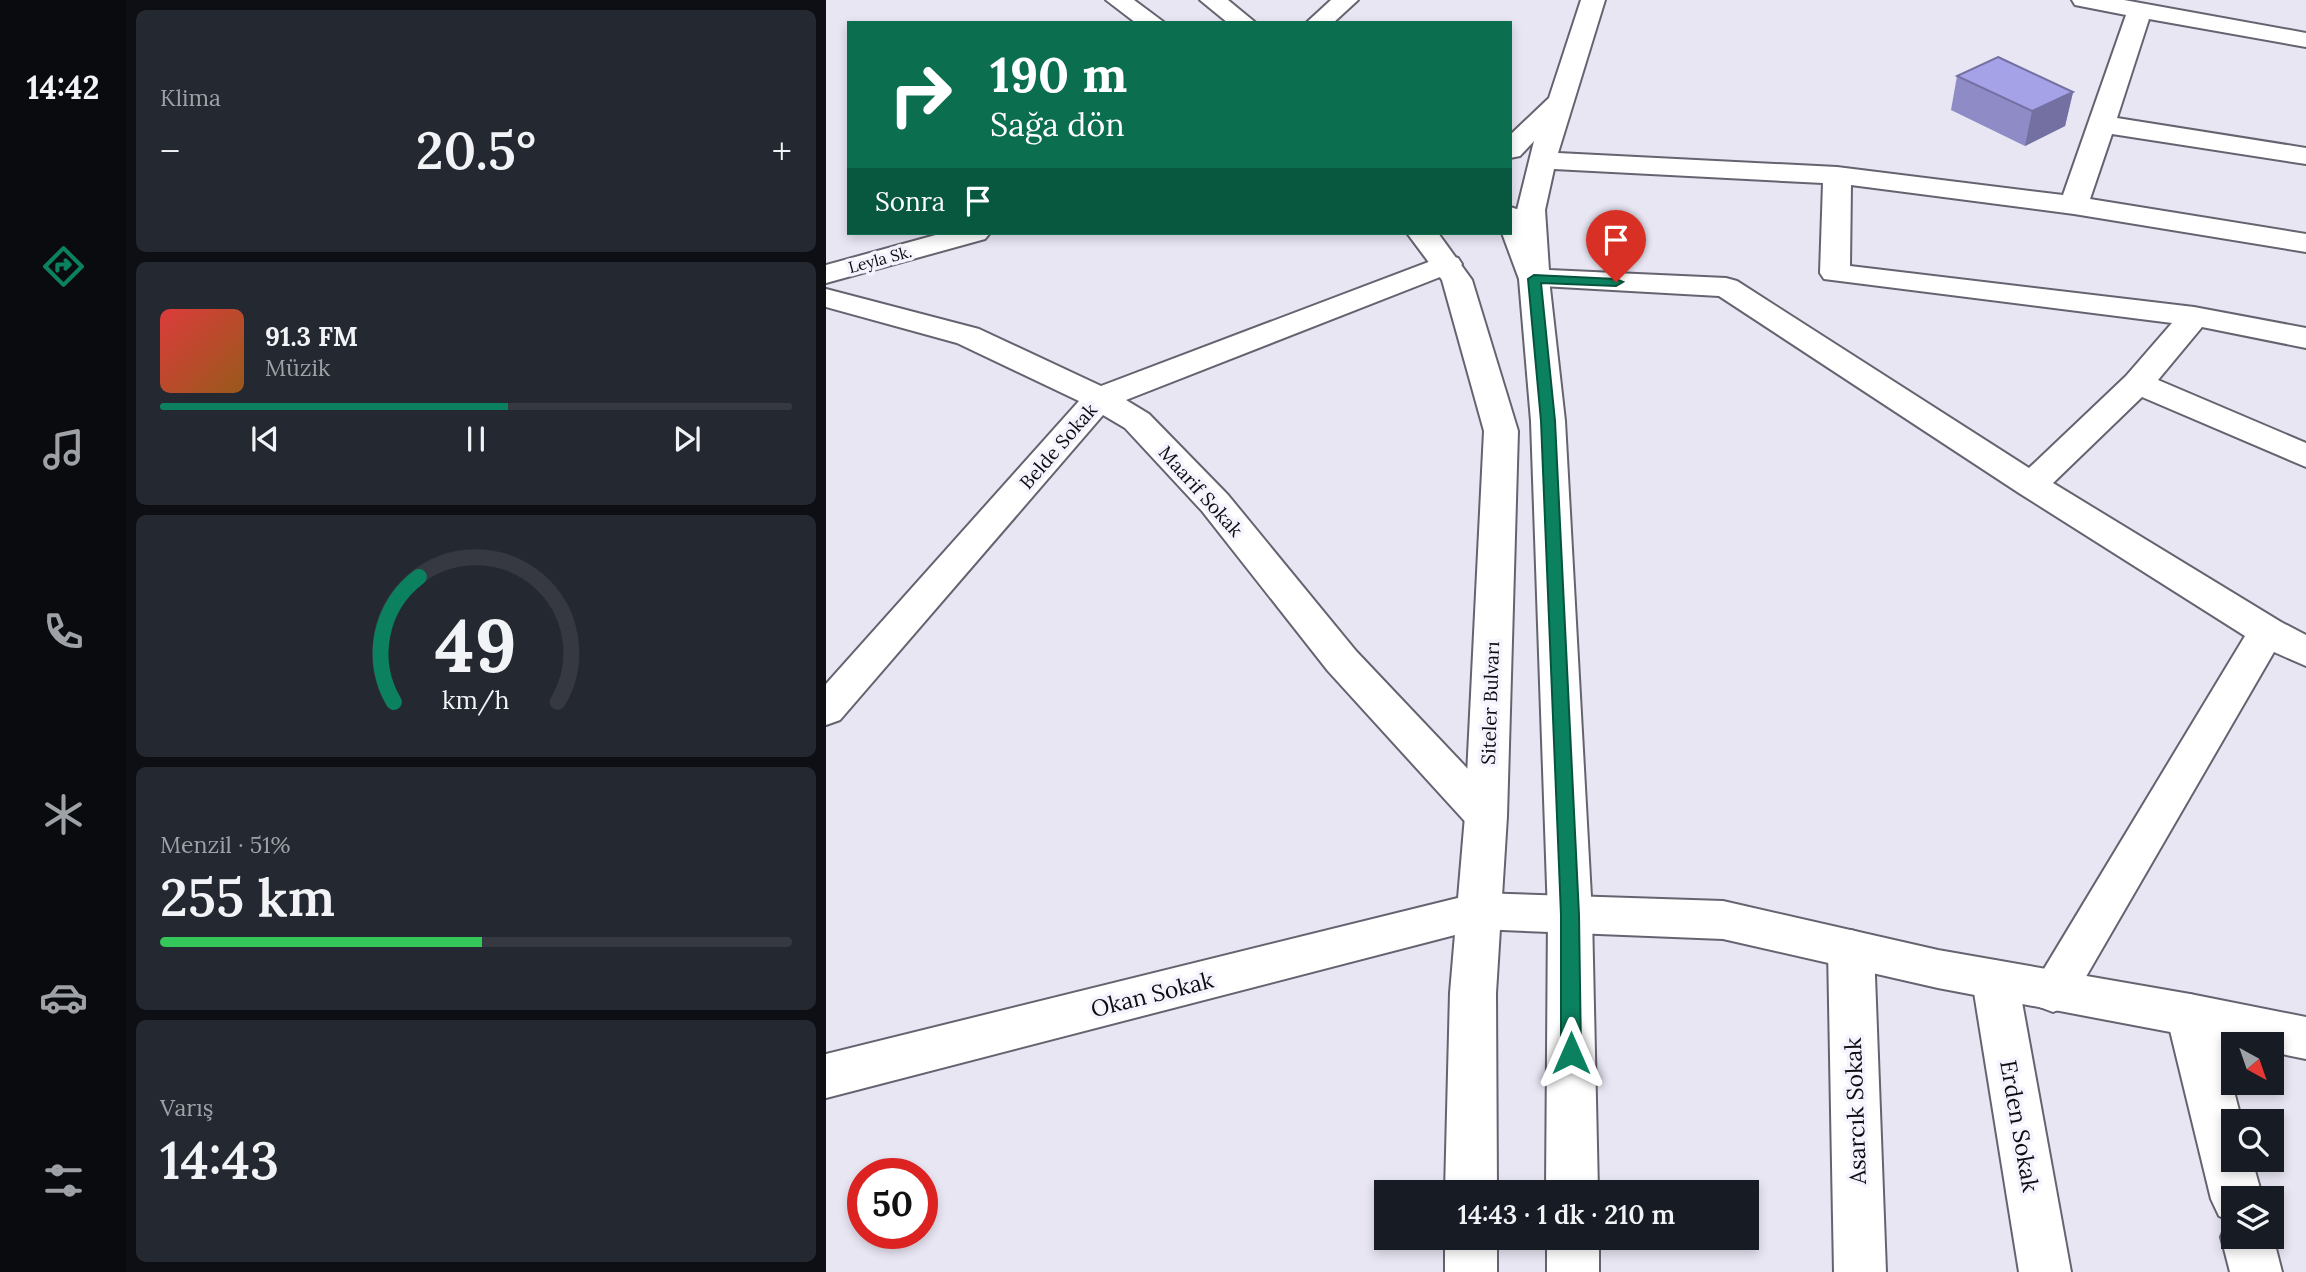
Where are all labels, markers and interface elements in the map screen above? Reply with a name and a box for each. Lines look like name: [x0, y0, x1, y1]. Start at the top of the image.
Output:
text: 190 m: [990, 43, 1127, 105]
icon: right: [875, 49, 966, 140]
text: 14:42: [26, 67, 100, 108]
text: Klima: [160, 83, 221, 112]
text: Sağa dön: [990, 104, 1125, 145]
text: 20.5°: [416, 117, 536, 183]
text: −: [160, 127, 180, 175]
text: +: [772, 127, 792, 175]
icon: arrive: [959, 182, 997, 220]
text: Sonra: [875, 185, 945, 218]
pin: [1586, 210, 1646, 282]
icon: arrive: [1597, 221, 1635, 259]
street label: Leyla Sk.: [846, 241, 914, 277]
icon: directions: [39, 242, 88, 291]
text: 91.3 FM: [265, 320, 358, 353]
text: Müzik: [265, 353, 330, 382]
street label: Belde Sokak: [1014, 398, 1102, 494]
icon: previous: [246, 420, 284, 458]
icon: pause: [457, 420, 495, 458]
icon: next: [668, 420, 706, 458]
icon: music: [39, 425, 88, 474]
street label: Maarif Sokak: [1154, 441, 1249, 542]
text: 49: [435, 599, 517, 692]
icon: phone: [39, 607, 88, 656]
street label: Siteler Bulvarı: [1476, 641, 1504, 765]
text: km/h: [442, 684, 510, 716]
icon: climate: [39, 790, 88, 839]
text: Menzil · 51%: [160, 830, 291, 859]
text: 255 km: [160, 864, 335, 930]
street label: Okan Sokak: [1088, 965, 1217, 1023]
icon: car: [39, 973, 88, 1022]
position arrow: [1534, 1016, 1608, 1090]
north arrow: [2221, 1032, 2284, 1096]
map controls: [2221, 1032, 2284, 1249]
street label: Asarcık Sokak: [1838, 1036, 1872, 1186]
street label: Erden Sokak: [1994, 1058, 2046, 1195]
text: Varış: [160, 1093, 213, 1122]
button: search: [2221, 1109, 2284, 1172]
text: 14:43: [160, 1127, 279, 1193]
icon: filters: [39, 1156, 88, 1205]
speed limit sign: 50: [847, 1158, 938, 1249]
button: layers: [2221, 1186, 2284, 1249]
text: 14:43 · 1 dk · 210 m: [1458, 1198, 1675, 1231]

